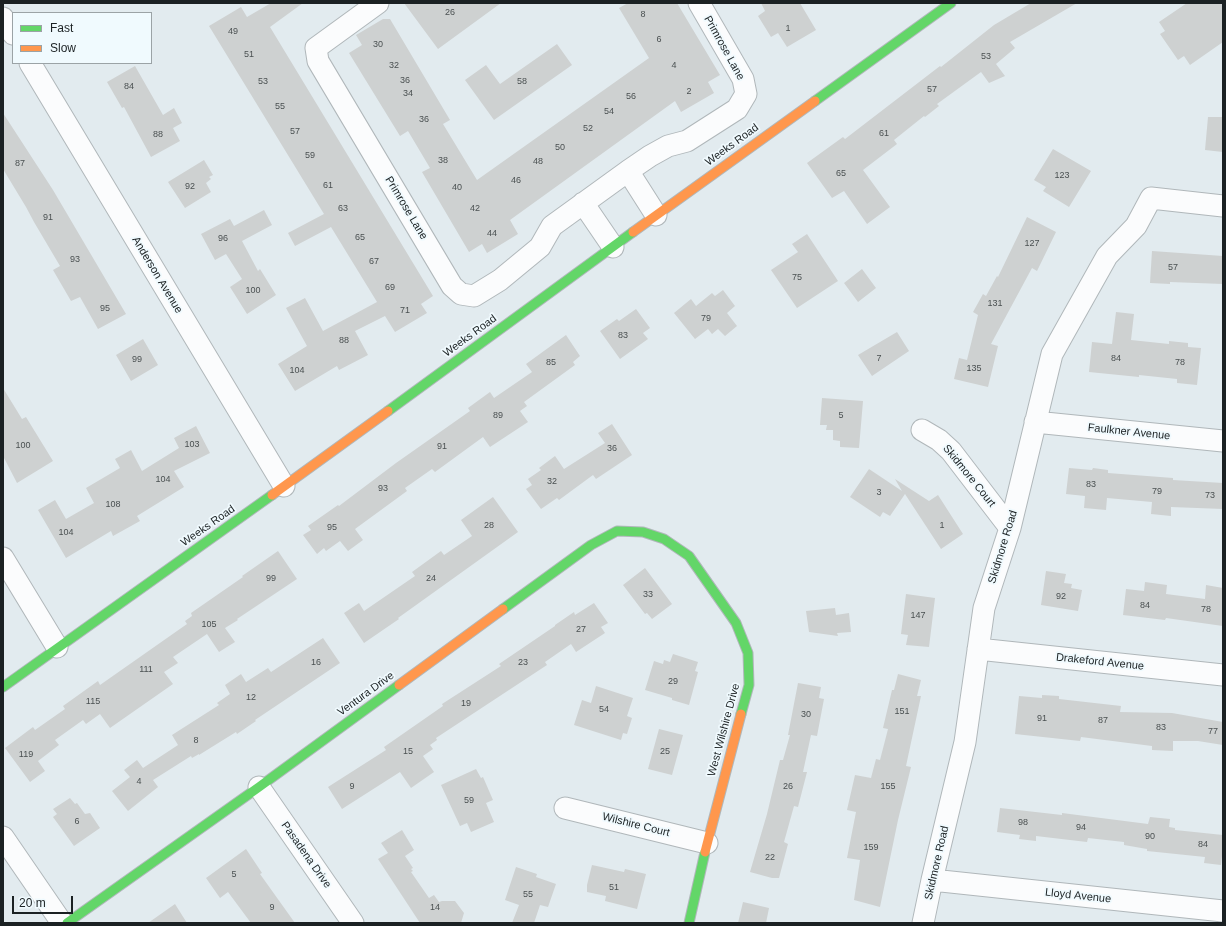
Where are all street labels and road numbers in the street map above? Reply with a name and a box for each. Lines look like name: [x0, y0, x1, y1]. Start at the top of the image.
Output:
street label: Primrose Lane: [701, 14, 747, 82]
street label: Weeks Road: [703, 121, 761, 169]
street label: Primrose Lane: [382, 174, 430, 242]
street label: Anderson Avenue: [129, 234, 185, 316]
street label: Weeks Road: [441, 312, 499, 360]
street label: Faulkner Avenue: [1087, 421, 1171, 443]
street label: Skidmore Court: [940, 442, 998, 510]
street label: Weeks Road: [179, 503, 237, 549]
street label: Skidmore Road: [986, 509, 1020, 585]
street label: Drakeford Avenue: [1055, 651, 1145, 673]
street label: Ventura Drive: [335, 669, 397, 719]
street label: West Wilshire Drive: [705, 682, 743, 778]
street label: Wilshire Court: [601, 810, 671, 840]
street label: Pasadena Drive: [278, 819, 334, 891]
street label: Skidmore Road: [922, 825, 952, 901]
street label: Lloyd Avenue: [1044, 886, 1112, 906]

